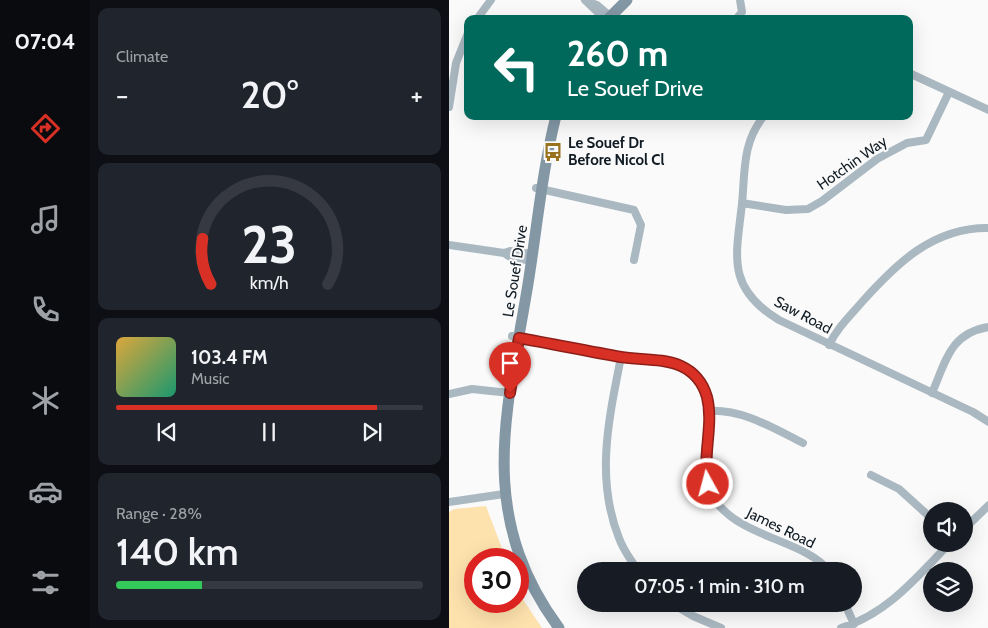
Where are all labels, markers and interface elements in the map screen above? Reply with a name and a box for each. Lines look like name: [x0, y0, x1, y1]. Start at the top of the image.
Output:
text: 07:04: [15, 28, 75, 55]
text: 260 m: [567, 32, 668, 75]
icon: left: [484, 35, 549, 100]
text: Climate: [116, 47, 168, 66]
text: 20°: [241, 71, 298, 118]
text: Le Souef Drive: [567, 75, 703, 102]
text: −: [116, 78, 128, 112]
text: +: [411, 78, 423, 112]
icon: directions: [28, 111, 63, 146]
street label: Hotchin Way: [813, 132, 891, 194]
place label: Le Souef Dr Before Nicol Cl: [568, 134, 664, 169]
bus stop icon: Le Souef Dr Before Nicol Cl: [542, 141, 564, 163]
icon: music: [28, 202, 63, 237]
text: 23: [242, 213, 297, 276]
street label: Le Souef Drive: [499, 223, 531, 318]
text: km/h: [250, 272, 289, 293]
icon: phone: [28, 292, 63, 327]
street label: Saw Road: [771, 292, 835, 338]
pin: [489, 342, 531, 393]
text: 103.4 FM: [191, 346, 267, 369]
icon: arrive: [496, 349, 524, 377]
text: Music: [191, 369, 229, 388]
icon: climate: [28, 383, 63, 418]
icon: previous: [153, 418, 181, 446]
icon: pause: [255, 418, 283, 446]
icon: next: [358, 418, 386, 446]
position arrow: [681, 457, 733, 509]
icon: car: [28, 474, 63, 509]
map controls: [923, 502, 973, 612]
button: sound: [923, 502, 973, 552]
street label: James Road: [743, 503, 818, 552]
text: Range · 28%: [116, 504, 202, 523]
text: 140 km: [116, 528, 239, 575]
speed limit sign: 30: [464, 548, 529, 613]
button: layers: [923, 562, 973, 612]
icon: filters: [28, 565, 63, 600]
text: 07:05 · 1 min · 310 m: [634, 575, 805, 598]

